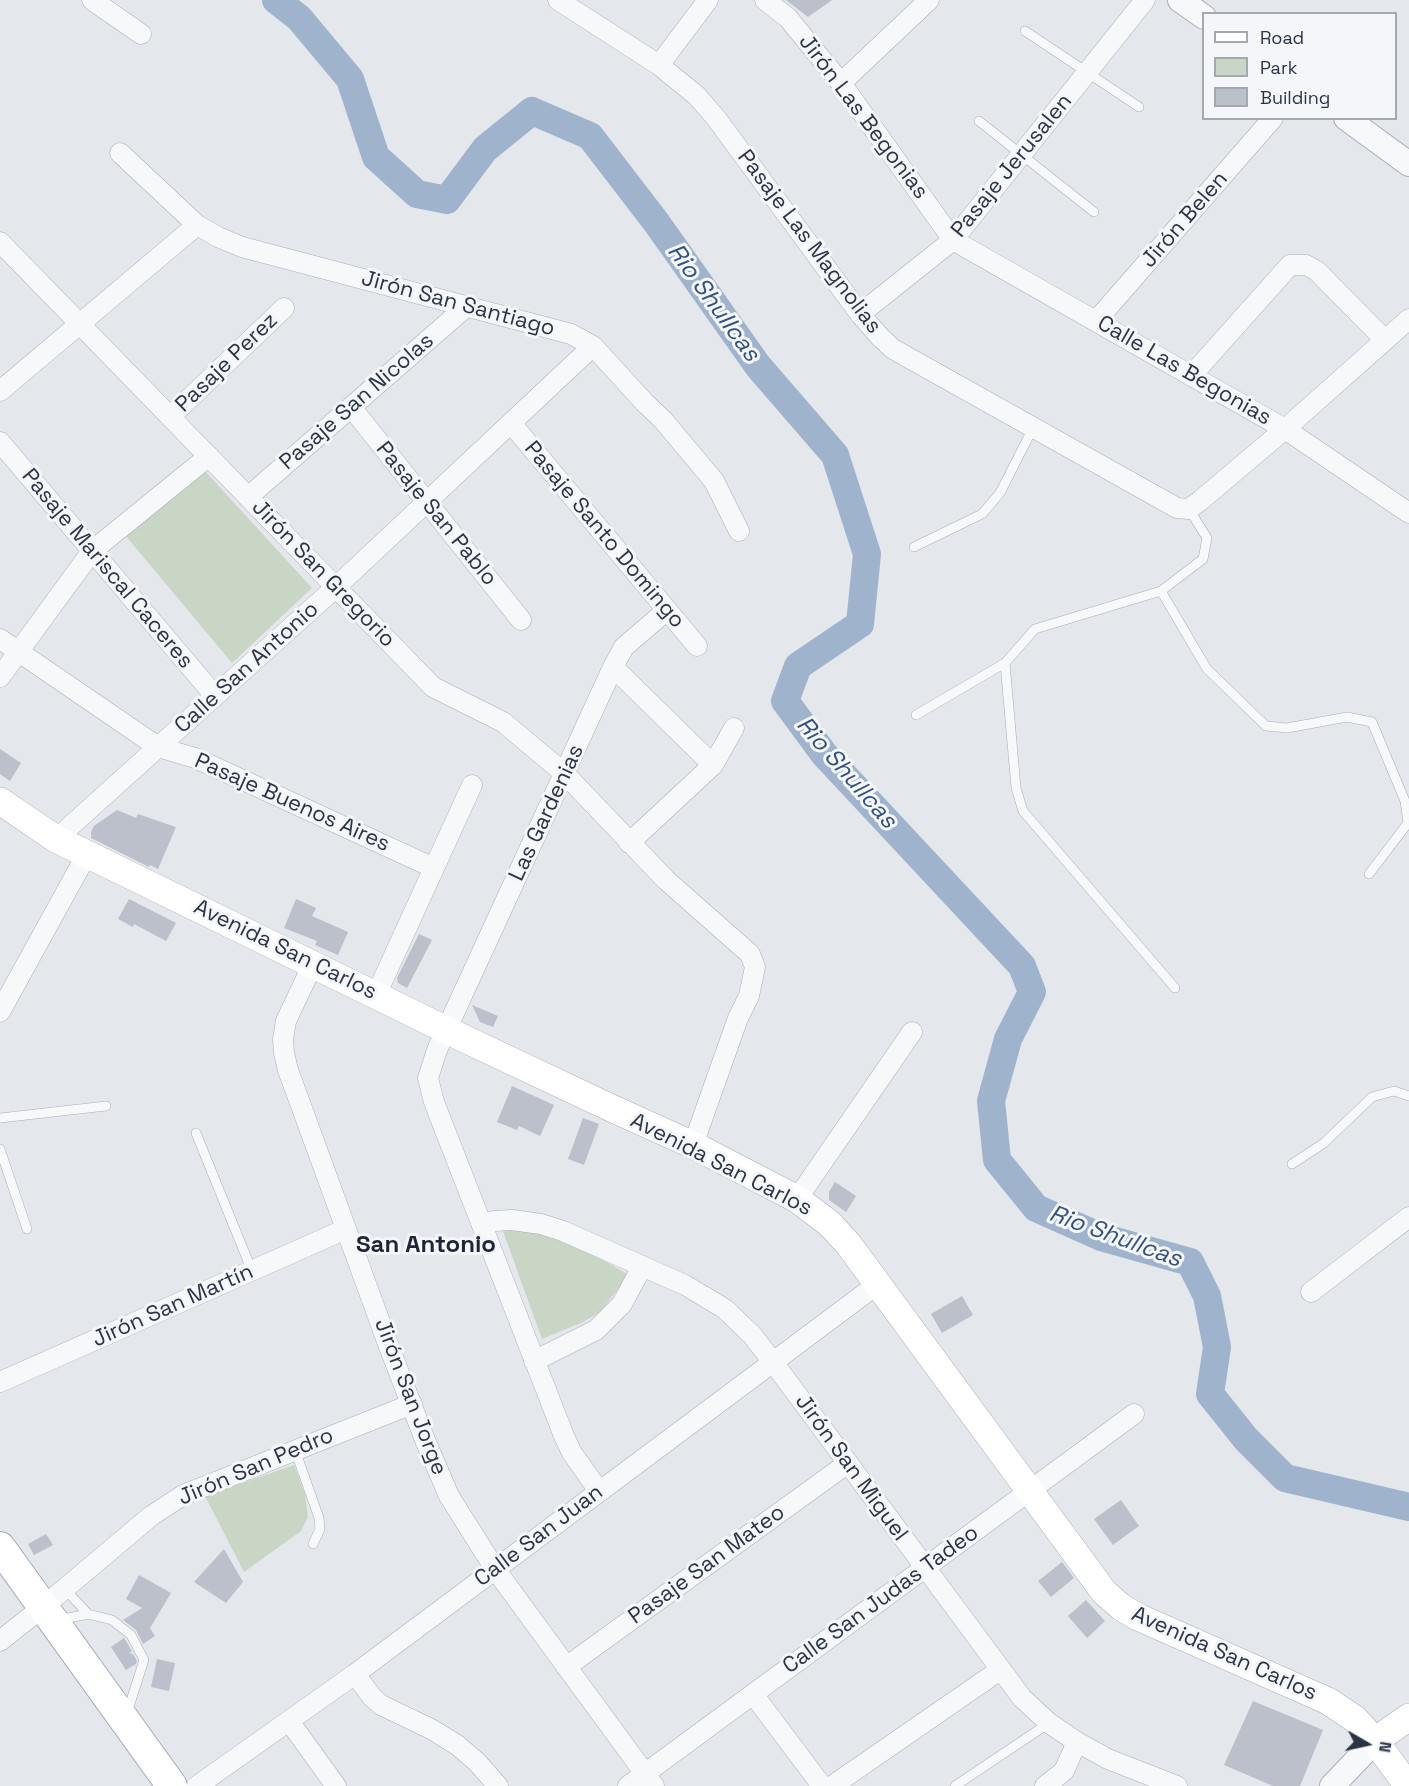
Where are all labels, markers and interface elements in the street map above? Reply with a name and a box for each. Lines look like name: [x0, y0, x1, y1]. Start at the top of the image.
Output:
legend: [1202, 12, 1397, 120]
text: Road: [1260, 26, 1304, 49]
street label: Jirón Las Begonias: [793, 29, 933, 205]
text: Park: [1260, 56, 1297, 79]
text: Building: [1260, 86, 1330, 109]
street label: Pasaje Jerusalen: [946, 89, 1078, 243]
street label: Pasaje Las Magnolias: [731, 145, 887, 339]
street label: Jirón Belen: [1136, 167, 1234, 273]
water label: Rio Shullcas: [661, 239, 765, 367]
street label: Jirón San Santiago: [358, 265, 558, 343]
street label: Pasaje Perez: [170, 308, 284, 418]
street label: Calle Las Begonias: [1092, 310, 1276, 432]
street label: Pasaje San Nicolas: [275, 328, 439, 476]
street label: Pasaje Santo Domingo: [518, 436, 690, 634]
street label: Pasaje San Pablo: [370, 437, 502, 591]
street label: Pasaje Mariscal Caceres: [16, 464, 198, 674]
street label: Jirón San Gregorio: [246, 495, 400, 653]
street label: Calle San Antonio: [170, 597, 324, 739]
water label: Rio Shullcas: [790, 711, 902, 835]
street label: Las Gardenias: [504, 741, 590, 885]
street label: Pasaje Buenos Aires: [190, 748, 394, 858]
street label: Avenida San Carlos: [189, 894, 381, 1006]
street label: Avenida San Carlos: [626, 1108, 816, 1222]
water label: Rio Shullcas: [1045, 1200, 1185, 1274]
district label: San Antonio: [356, 1231, 496, 1259]
street label: Jirón San Martín: [88, 1259, 258, 1353]
street label: Jirón San Jorge: [368, 1315, 452, 1479]
street label: Jirón San Miguel: [789, 1390, 913, 1546]
street label: Jirón San Pedro: [174, 1422, 338, 1512]
street label: Calle San Juan: [470, 1479, 608, 1593]
street label: Pasaje San Mateo: [624, 1500, 790, 1630]
street label: Calle San Judas Tadeo: [778, 1520, 984, 1680]
street label: Avenida San Carlos: [1127, 1601, 1321, 1707]
north arrow: [1337, 1714, 1397, 1774]
text: N: [1374, 1740, 1396, 1754]

